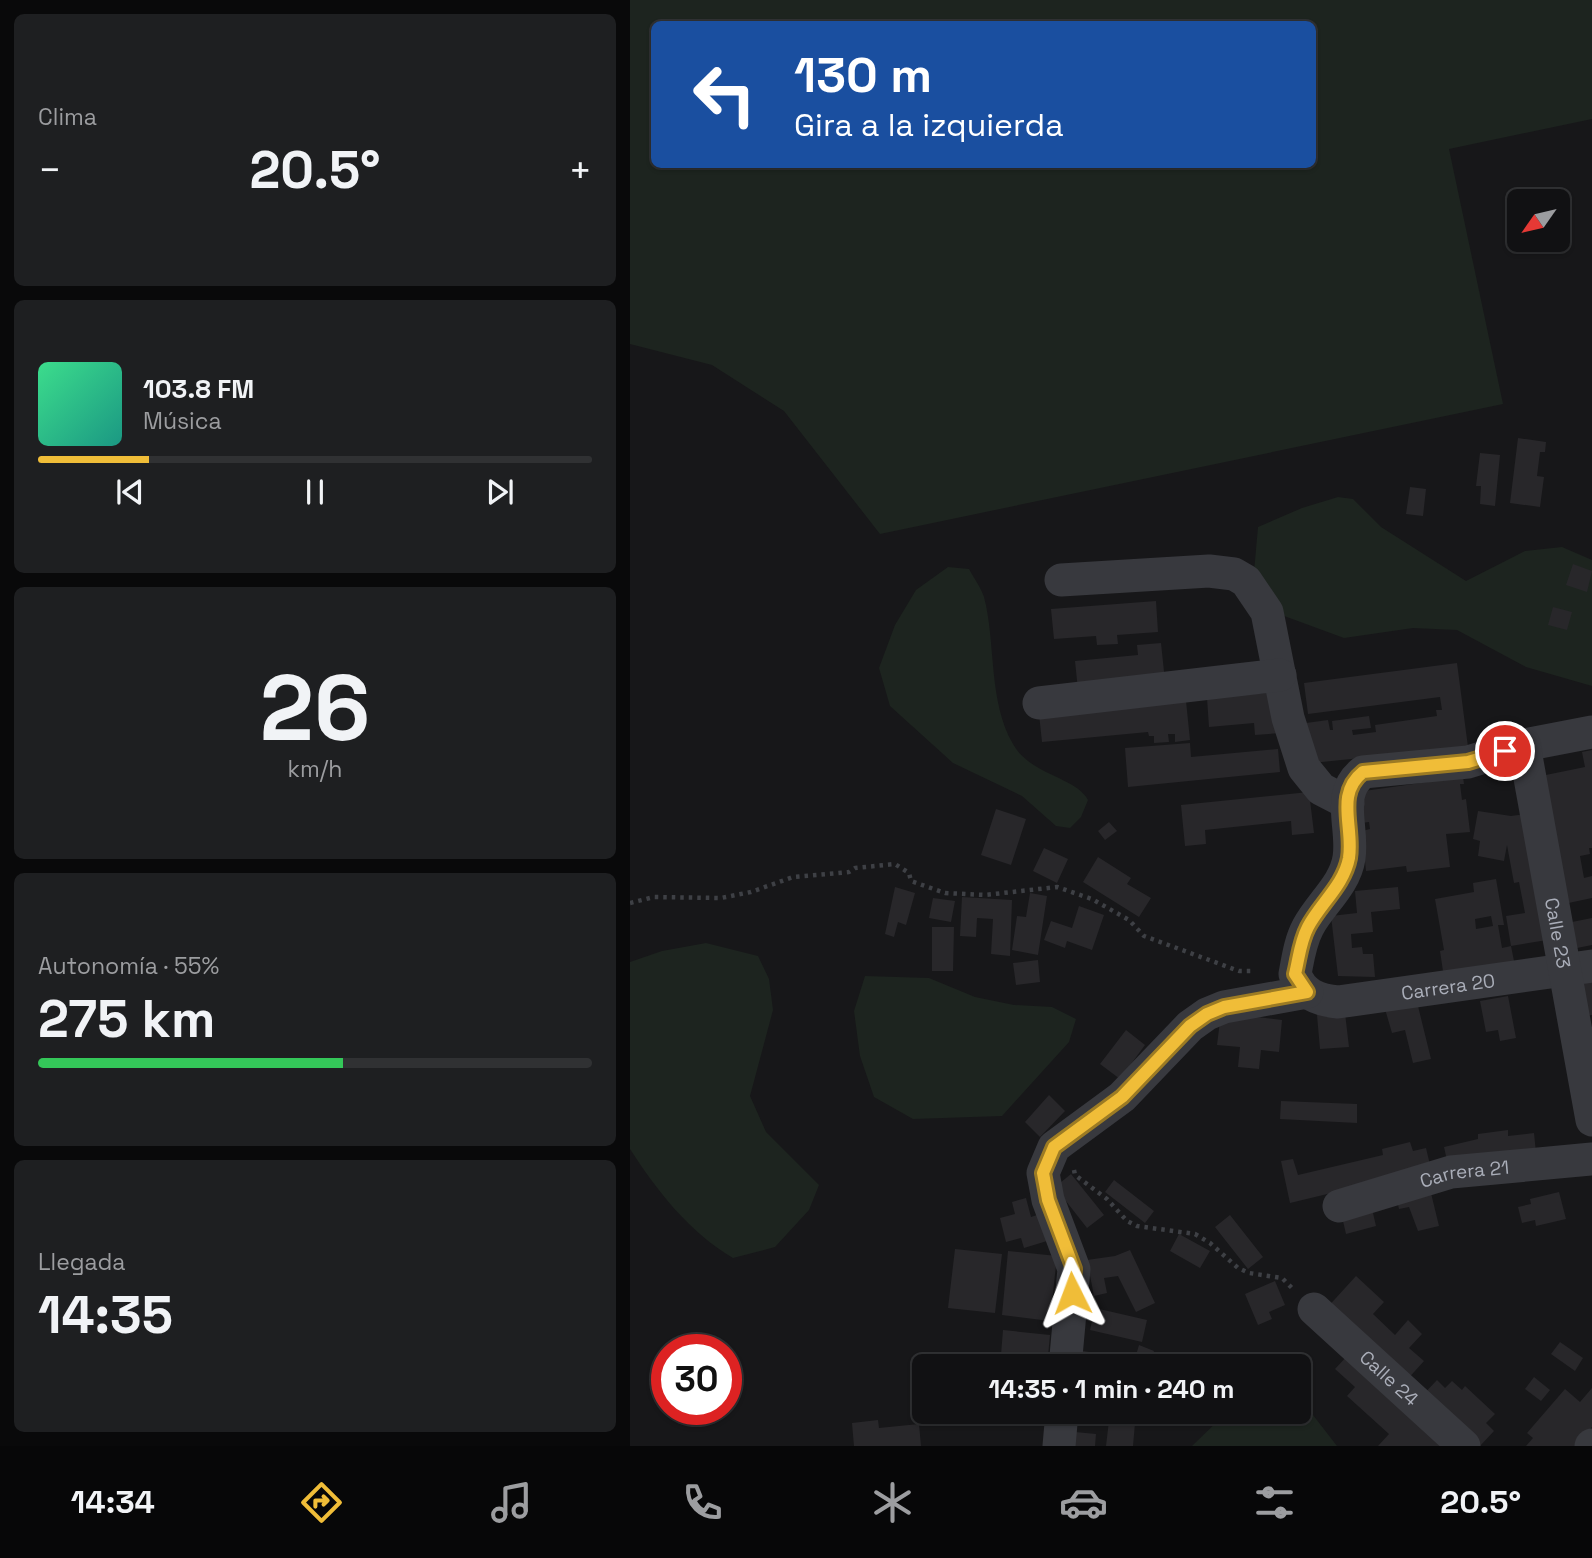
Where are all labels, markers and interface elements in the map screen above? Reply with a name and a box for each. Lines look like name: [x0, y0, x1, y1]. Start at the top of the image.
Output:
text: 130 m: [794, 44, 932, 106]
icon: left: [679, 49, 770, 140]
text: Clima: [38, 102, 97, 132]
text: Gira a la izquierda: [794, 105, 1064, 145]
text: 20.5°: [249, 137, 381, 203]
text: −: [38, 146, 62, 194]
text: +: [568, 146, 592, 194]
north arrow: [1507, 189, 1570, 252]
map controls: [1507, 189, 1570, 252]
text: 103.8 FM: [143, 372, 254, 406]
text: Música: [143, 406, 222, 436]
icon: previous: [111, 473, 149, 511]
icon: pause: [296, 473, 334, 511]
icon: next: [481, 473, 519, 511]
text: 26: [260, 650, 370, 767]
pin: [1475, 721, 1535, 781]
icon: arrive: [1486, 732, 1524, 770]
text: km/h: [288, 754, 342, 784]
street label: Calle 23: [1539, 896, 1576, 970]
text: Autonomía · 55%: [38, 951, 219, 981]
street label: Carrera 20: [1399, 968, 1497, 1006]
text: 275 km: [38, 986, 215, 1052]
street label: Carrera 21: [1417, 1155, 1510, 1194]
text: Llegada: [38, 1247, 126, 1277]
position arrow: [1035, 1256, 1109, 1330]
text: 14:35: [38, 1282, 173, 1348]
speed limit sign: 30: [651, 1334, 742, 1425]
street label: Calle 24: [1354, 1345, 1424, 1412]
text: 14:35 · 1 min · 240 m: [989, 1372, 1234, 1406]
icon: directions: [297, 1478, 346, 1527]
icon: music: [487, 1478, 536, 1527]
icon: phone: [678, 1478, 727, 1527]
icon: climate: [868, 1478, 917, 1527]
icon: car: [1059, 1478, 1108, 1527]
icon: filters: [1250, 1478, 1299, 1527]
text: 14:34: [71, 1482, 155, 1522]
text: 20.5°: [1440, 1482, 1521, 1522]

